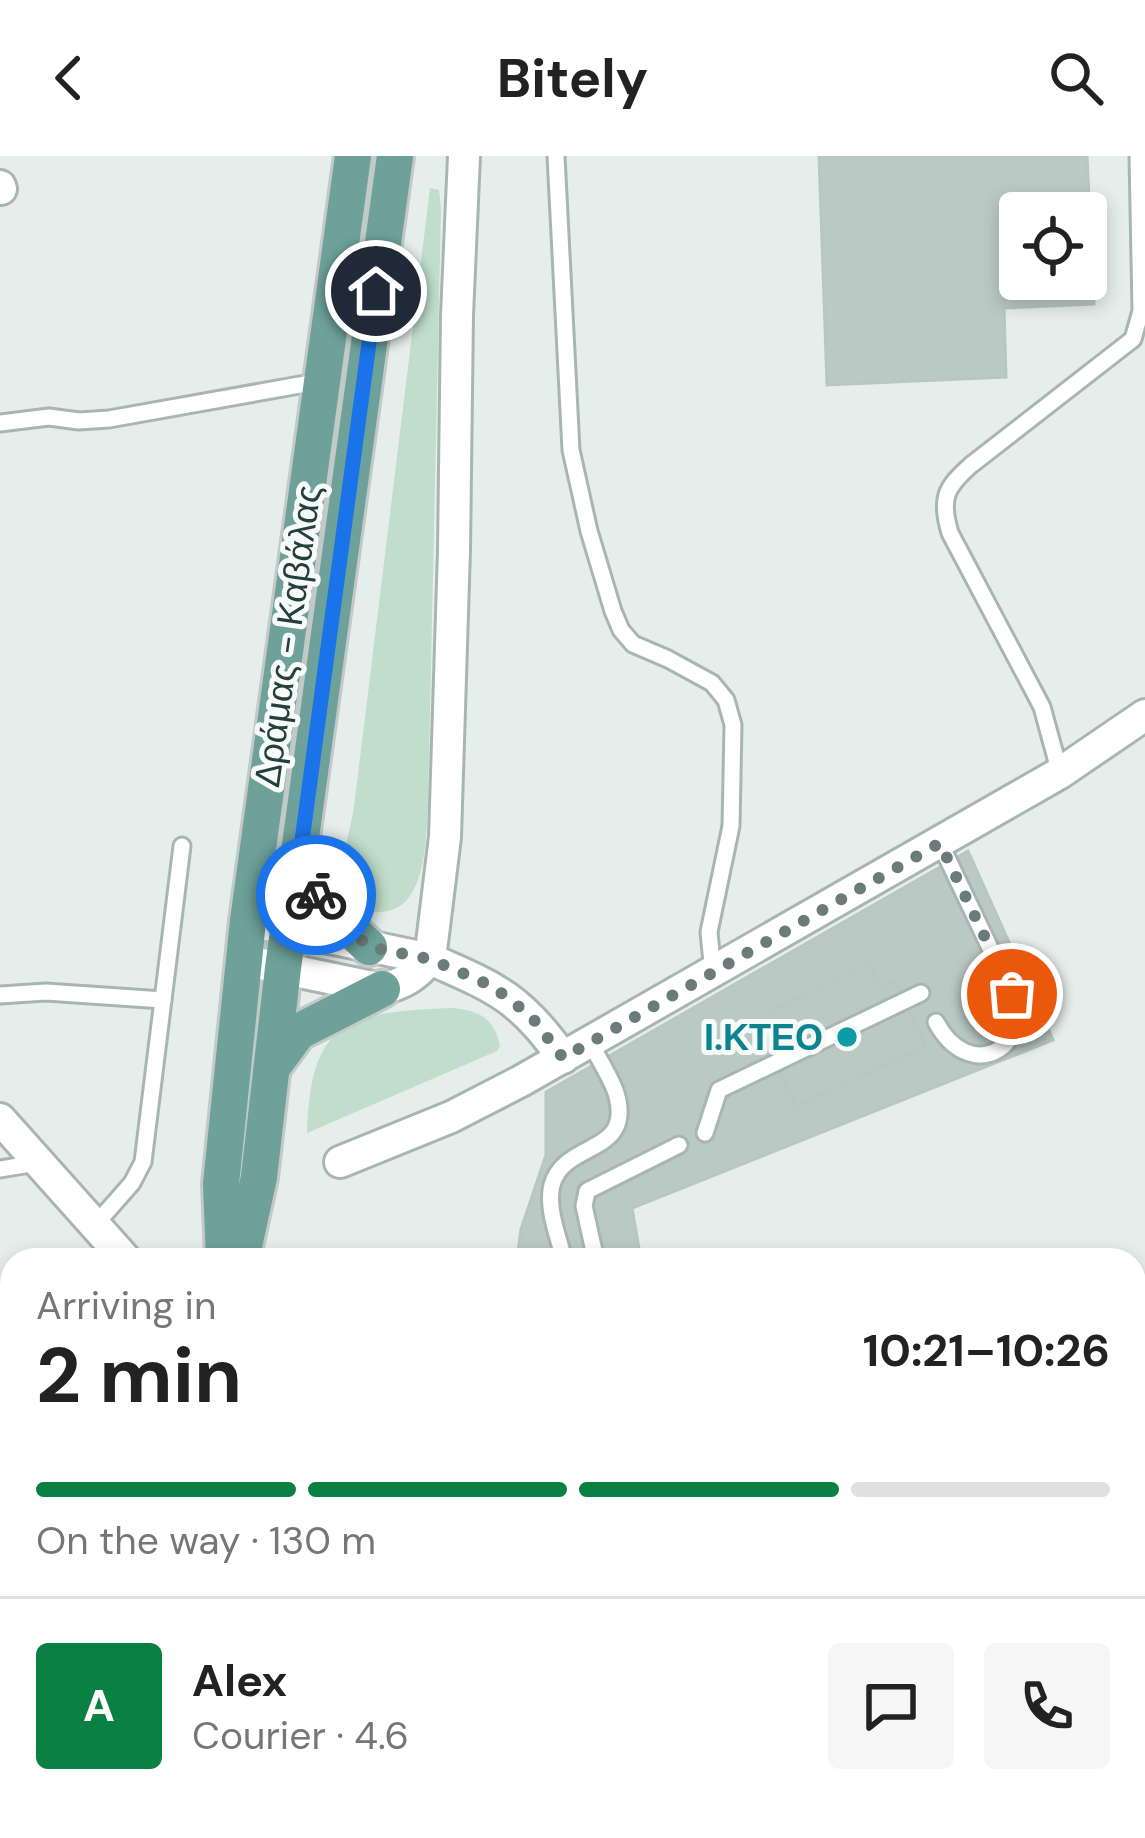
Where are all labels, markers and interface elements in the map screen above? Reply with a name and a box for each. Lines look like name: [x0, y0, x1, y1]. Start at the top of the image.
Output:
text: Bitely: [497, 43, 648, 114]
icon: back: [36, 45, 102, 111]
icon: search: [1043, 45, 1109, 111]
map controls: [999, 192, 1107, 300]
button: locate: [999, 192, 1107, 300]
pin: [325, 240, 427, 342]
icon: home: [343, 258, 409, 324]
street label: Δράμας - Καβάλας: [243, 482, 332, 790]
courier: [256, 835, 376, 955]
icon: bike: [283, 862, 349, 928]
pin: [961, 943, 1063, 1045]
icon: bag: [979, 961, 1045, 1027]
place label: Ι.ΚΤΕΟ: [704, 1014, 823, 1061]
marker: Ι.ΚΤΕΟ: [834, 1024, 860, 1050]
text: Arriving in: [36, 1280, 216, 1331]
text: 10:21–10:26: [863, 1321, 1110, 1380]
text: 2 min: [36, 1325, 242, 1426]
text: On the way · 130 m: [36, 1515, 376, 1566]
button: chat: [828, 1643, 954, 1769]
button: phone: [984, 1643, 1110, 1769]
text: Alex: [192, 1651, 287, 1710]
text: A: [83, 1676, 115, 1735]
text: Courier · 4.6: [192, 1710, 409, 1761]

